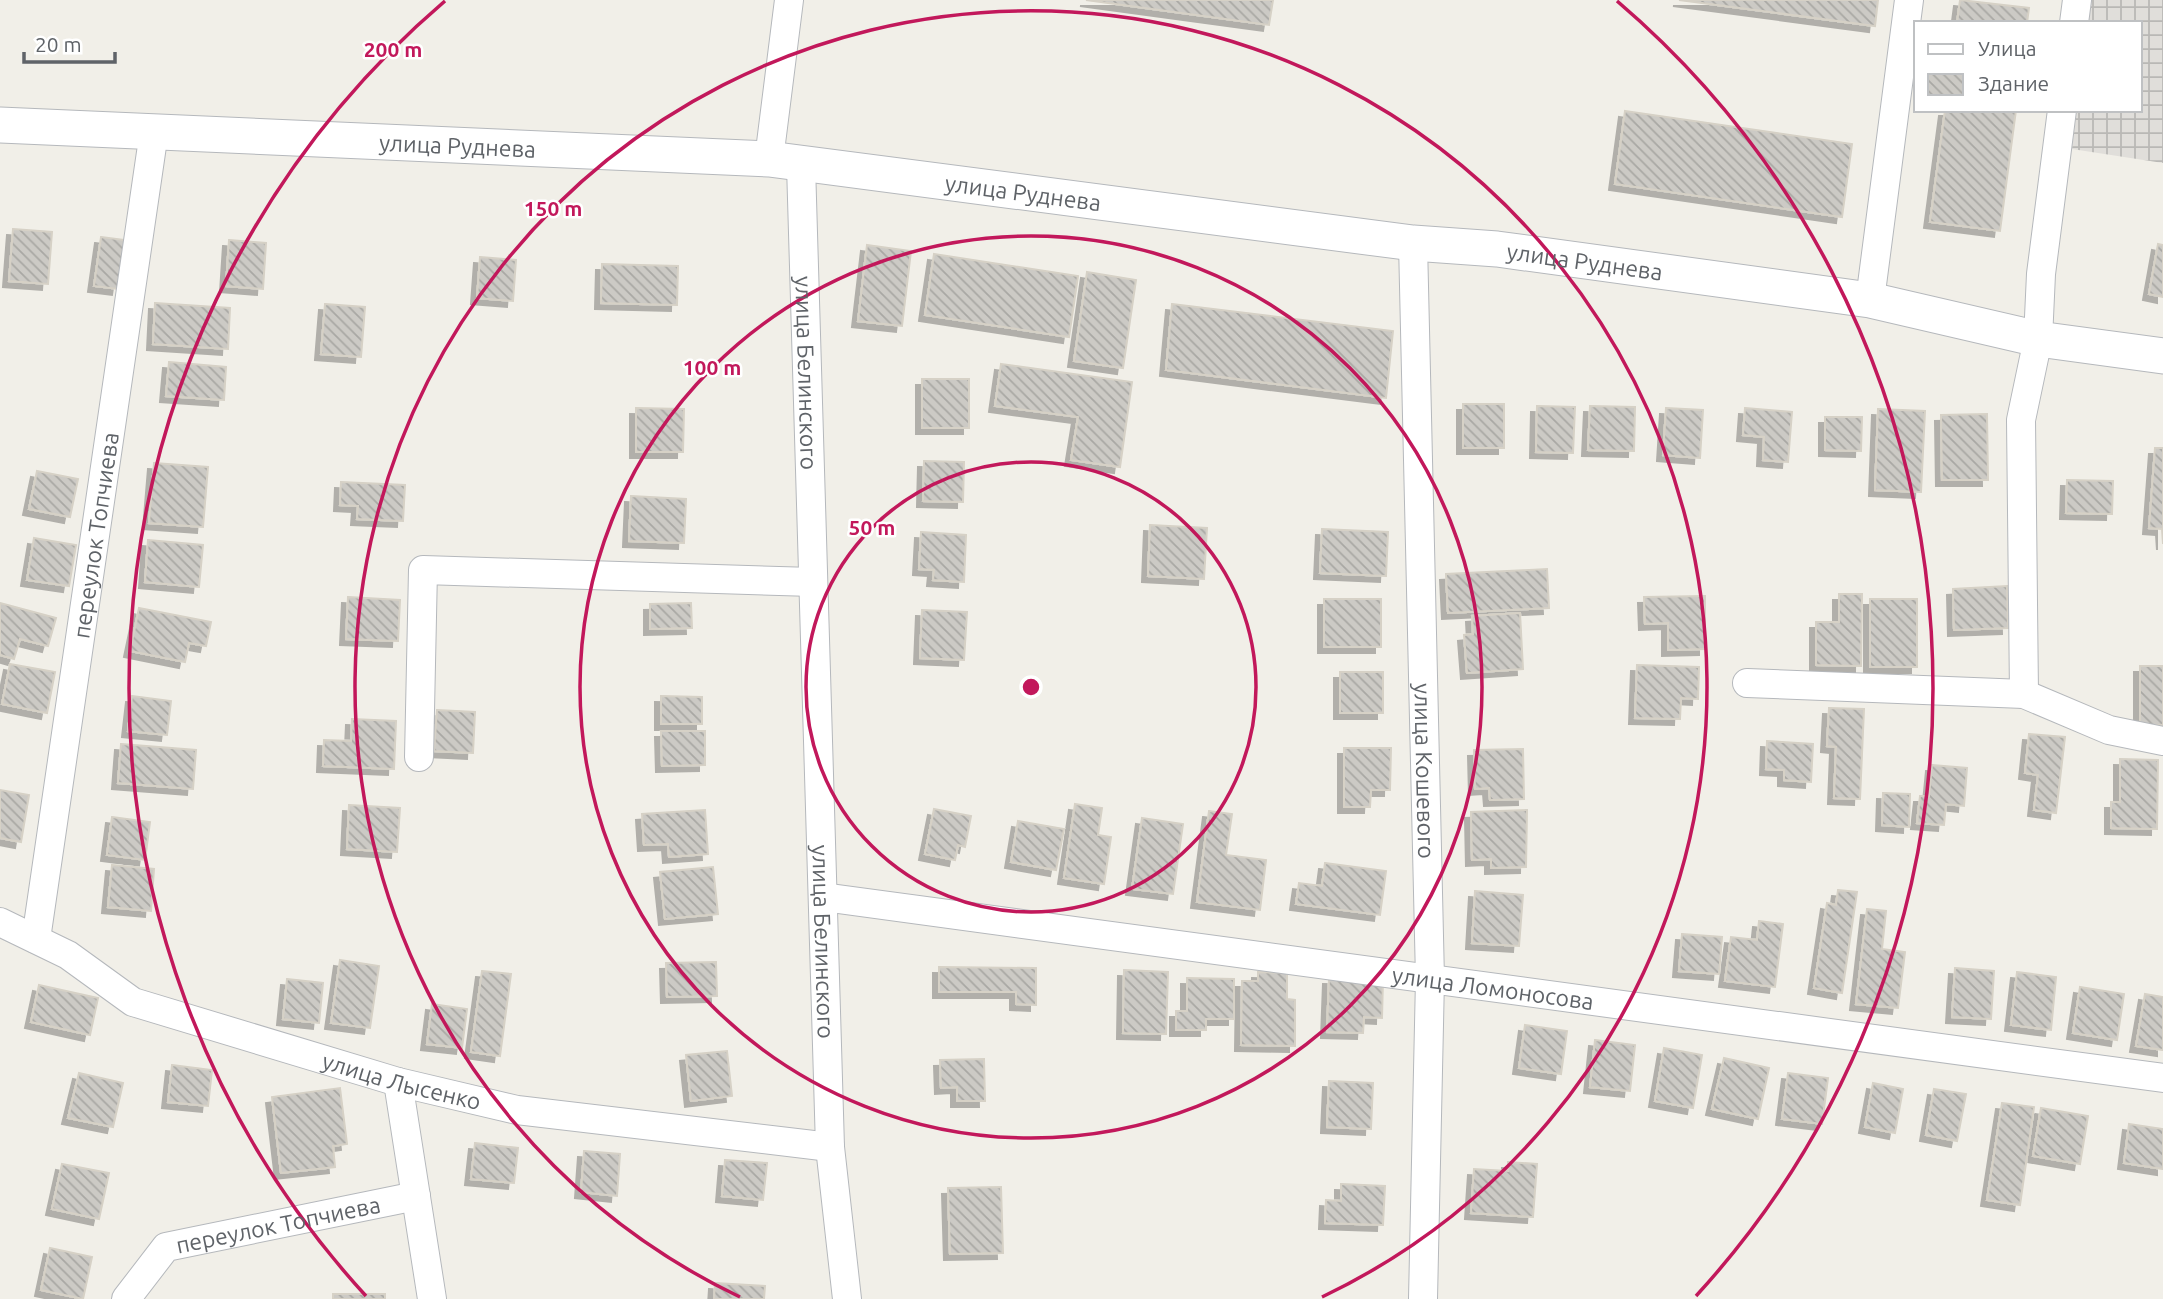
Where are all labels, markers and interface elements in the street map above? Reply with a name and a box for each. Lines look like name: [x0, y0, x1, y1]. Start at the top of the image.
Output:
scale bar: [24, 21, 116, 65]
legend: [1914, 21, 2142, 112]
text: 20 m: [35, 32, 82, 56]
text: Улица: [1978, 36, 2036, 60]
text: 200 m: [364, 37, 422, 61]
text: Здание: [1978, 71, 2049, 95]
street label: улица Руднева: [378, 129, 537, 161]
street label: улица Руднева: [944, 170, 1103, 215]
text: 150 m: [524, 196, 582, 220]
street label: улица Руднева: [1505, 238, 1664, 284]
street label: улица Белинского: [792, 276, 822, 470]
text: 100 m: [683, 355, 741, 379]
street label: переулок Топчиева: [68, 431, 122, 640]
text: 50 m: [849, 515, 895, 539]
centre of rings: [1019, 675, 1043, 699]
street label: улица Кошевого: [1411, 683, 1440, 859]
street label: улица Белинского: [809, 844, 839, 1039]
street label: улица Ломоносова: [1390, 961, 1595, 1013]
street label: улица Лысенко: [320, 1047, 484, 1114]
street label: переулок Топчиева: [174, 1191, 383, 1257]

